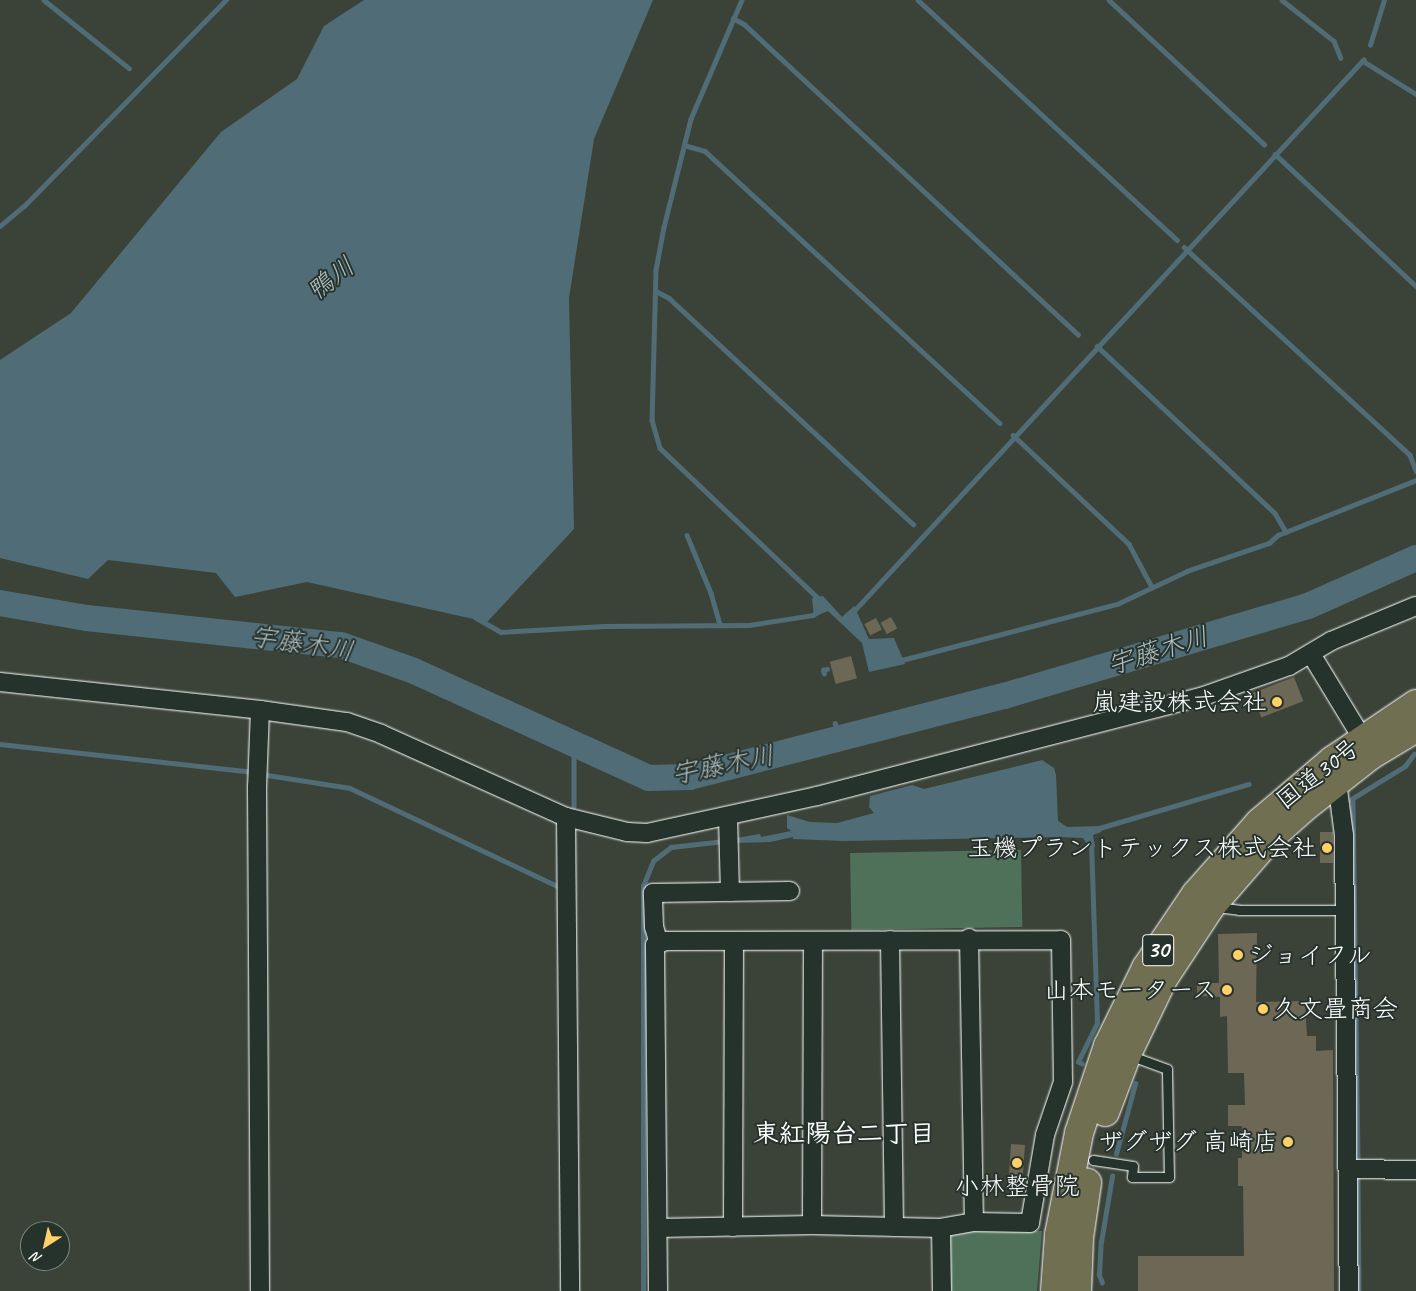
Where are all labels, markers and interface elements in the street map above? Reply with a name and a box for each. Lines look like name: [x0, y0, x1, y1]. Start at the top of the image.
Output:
water label: 鴨川: [301, 251, 361, 307]
water label: 宇藤木川: [248, 620, 356, 668]
water label: 宇藤木川: [1104, 621, 1212, 681]
place label: 嵐建設株式会社: [1092, 687, 1267, 717]
marker: 嵐建設株式会社: [1271, 696, 1283, 708]
street label: 国道30号: [1270, 732, 1366, 816]
water label: 宇藤木川: [669, 740, 777, 790]
place label: 玉機プラントテックス株式会社: [967, 833, 1317, 863]
marker: 玉機プラントテックス株式会社: [1321, 842, 1333, 854]
road number: 30: [1142, 928, 1174, 972]
place label: ジョイフル: [1248, 940, 1373, 970]
marker: ジョイフル: [1232, 949, 1244, 961]
place label: 山本モータース: [1042, 975, 1217, 1005]
marker: 山本モータース: [1221, 984, 1233, 996]
place label: 久文畳商会: [1273, 994, 1398, 1024]
marker: 久文畳商会: [1257, 1003, 1269, 1015]
district label: 東紅陽台二丁目: [753, 1118, 935, 1150]
place label: ザグザグ 高崎店: [1097, 1127, 1278, 1157]
marker: ザグザグ 高崎店: [1282, 1136, 1294, 1148]
marker: 小林整骨院: [1011, 1157, 1023, 1169]
place label: 小林整骨院: [955, 1171, 1079, 1201]
north arrow: [20, 1221, 70, 1271]
text: N: [28, 1248, 45, 1267]

